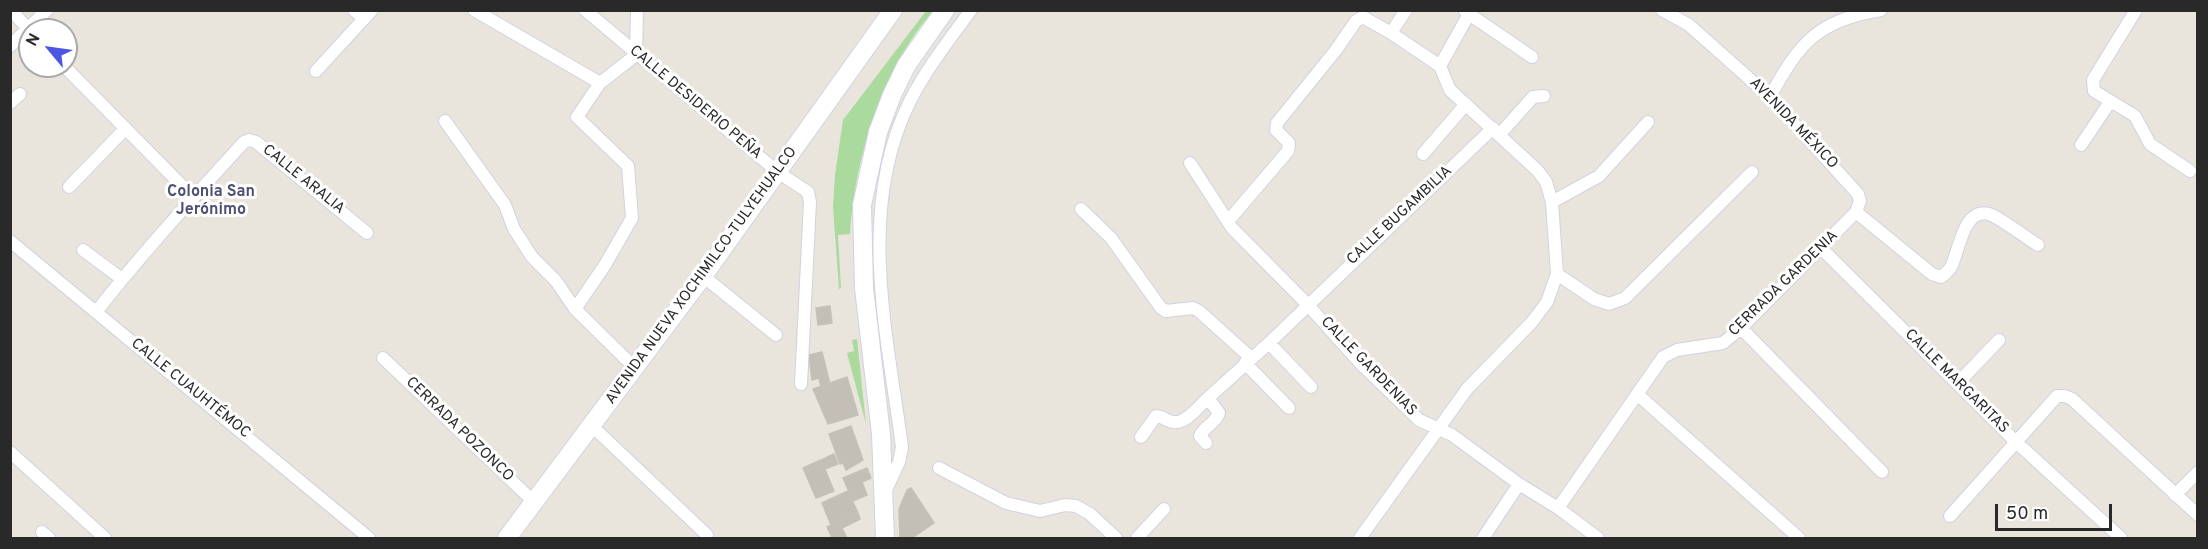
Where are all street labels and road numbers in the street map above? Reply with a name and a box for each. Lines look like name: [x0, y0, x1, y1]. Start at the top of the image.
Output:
street label: CALLE DESIDERIO PEÑA: [625, 42, 765, 164]
street label: AVENIDA MÉXICO: [1745, 75, 1841, 173]
street label: CALLE ARALIA: [258, 141, 348, 219]
street label: AVENIDA NUEVA XOCHIMILCO-TULYEHUALCO: [603, 144, 801, 408]
street label: CALLE BUGAMBILIA: [1344, 163, 1456, 269]
street label: CERRADA GARDENIA: [1726, 227, 1842, 341]
street label: CALLE GARDENIAS: [1316, 314, 1420, 420]
street label: CALLE MARGARITAS: [1900, 326, 2012, 438]
street label: CALLE CUAUHTÉMOC: [127, 335, 253, 443]
street label: CERRADA POZONCO: [401, 374, 517, 486]

